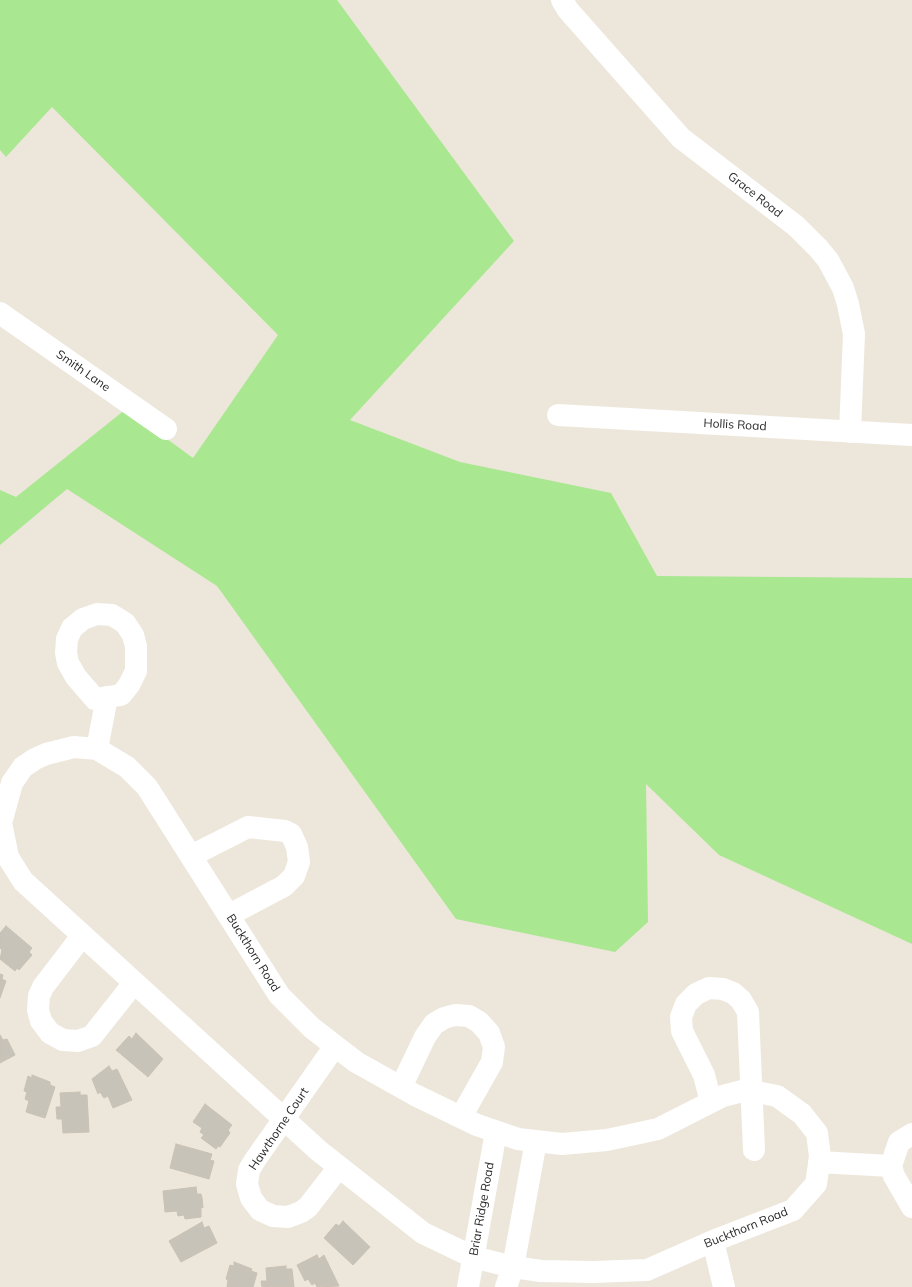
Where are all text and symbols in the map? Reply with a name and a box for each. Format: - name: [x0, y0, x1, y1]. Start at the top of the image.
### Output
- street label: Grace Road: [725, 169, 785, 221]
- street label: Smith Lane: [53, 347, 113, 395]
- street label: Hollis Road: [703, 416, 767, 434]
- street label: Buckthorn Road: [223, 911, 283, 995]
- street label: Hawthorne Court: [246, 1085, 312, 1173]
- street label: Briar Ridge Road: [467, 1161, 497, 1257]
- street label: Buckthorn Road: [702, 1205, 790, 1251]

